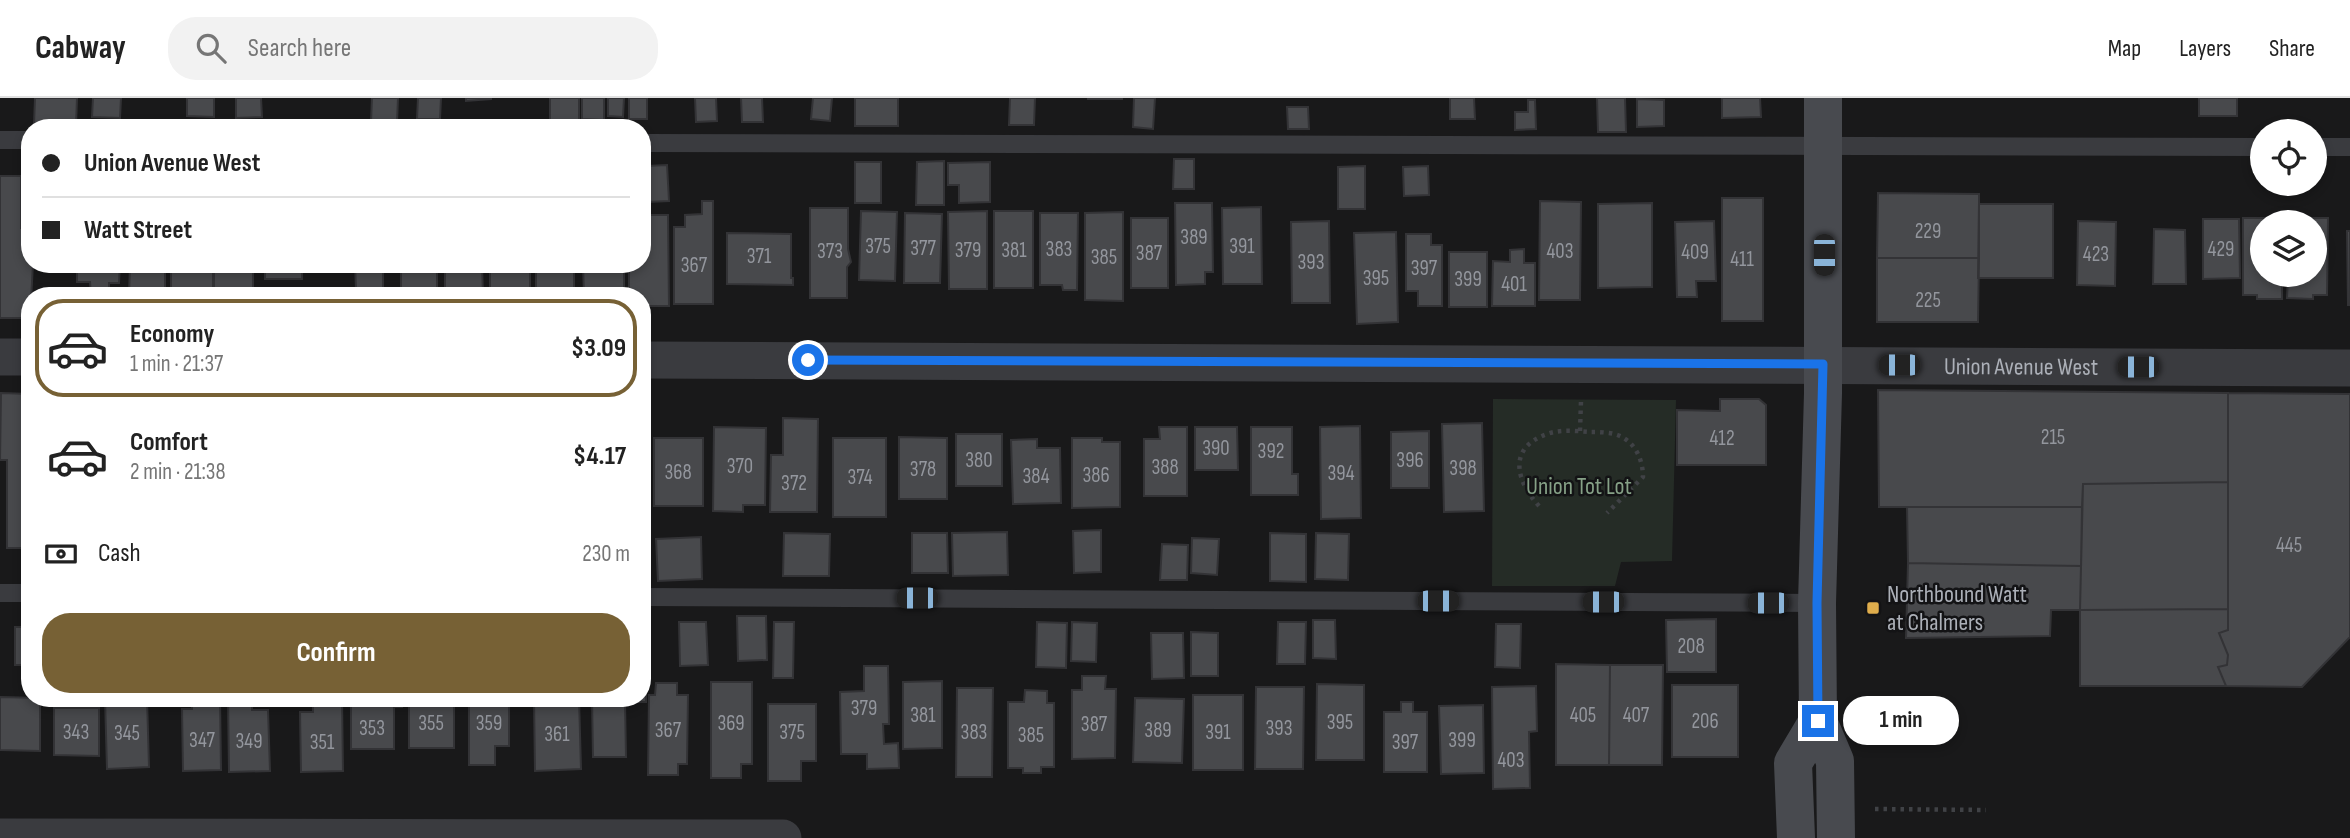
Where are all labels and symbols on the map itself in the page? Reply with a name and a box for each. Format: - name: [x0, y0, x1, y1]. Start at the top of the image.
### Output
- house number: 229: [1915, 219, 1941, 244]
- house number: 389: [1180, 225, 1208, 250]
- house number: 375: [865, 234, 891, 259]
- house number: 391: [1229, 234, 1255, 259]
- car: [1814, 234, 1835, 276]
- house number: 377: [910, 236, 936, 261]
- house number: 383: [1046, 237, 1072, 262]
- house number: 429: [2208, 237, 2234, 262]
- house number: 379: [955, 238, 981, 263]
- house number: 381: [1001, 238, 1027, 263]
- house number: 373: [817, 239, 843, 264]
- house number: 403: [1547, 239, 1573, 264]
- house number: 409: [1681, 240, 1709, 265]
- house number: 387: [1136, 241, 1163, 266]
- house number: 423: [2083, 242, 2109, 267]
- house number: 371: [747, 244, 772, 269]
- house number: 385: [1091, 245, 1117, 270]
- house number: 411: [1730, 247, 1754, 272]
- house number: 393: [1298, 250, 1324, 275]
- house number: 367: [681, 253, 708, 278]
- house number: 397: [1411, 256, 1438, 281]
- house number: 395: [1363, 266, 1389, 291]
- house number: 399: [1454, 267, 1482, 292]
- house number: 401: [1501, 272, 1527, 297]
- house number: 225: [1915, 288, 1941, 313]
- route start: [792, 344, 824, 376]
- street label: Union Avenue West: [1944, 352, 2098, 382]
- car: [1879, 355, 1921, 376]
- car: [2118, 357, 2160, 378]
- house number: 215: [2041, 425, 2065, 450]
- house number: 412: [1709, 426, 1735, 451]
- house number: 390: [1202, 436, 1230, 461]
- house number: 392: [1258, 439, 1284, 464]
- house number: 380: [965, 448, 993, 473]
- house number: 396: [1396, 448, 1424, 473]
- house number: 370: [727, 454, 753, 479]
- house number: 388: [1151, 455, 1179, 480]
- house number: 398: [1449, 456, 1477, 481]
- house number: 378: [910, 457, 936, 482]
- house number: 368: [664, 460, 692, 485]
- house number: 394: [1328, 461, 1355, 486]
- house number: 386: [1082, 463, 1110, 488]
- house number: 384: [1022, 464, 1050, 489]
- house number: 374: [848, 465, 873, 490]
- house number: 372: [781, 471, 807, 496]
- park label: Union Tot Lot: [1526, 472, 1632, 501]
- house number: 445: [2276, 533, 2302, 558]
- place label: Northbound Watt at Chalmers: [1887, 580, 2027, 637]
- car: [897, 588, 939, 609]
- car: [1418, 591, 1460, 612]
- car: [1583, 592, 1625, 613]
- car: [1748, 593, 1790, 614]
- marker: Northbound Watt at Chalmers: [1865, 600, 1881, 616]
- house number: 208: [1677, 634, 1705, 659]
- house number: 379: [851, 696, 877, 721]
- callout: 1 min: [1842, 696, 1958, 746]
- house number: 381: [910, 703, 936, 728]
- house number: 405: [1570, 703, 1596, 728]
- house number: 407: [1623, 703, 1650, 728]
- route end: [1802, 705, 1834, 737]
- house number: 206: [1691, 709, 1719, 734]
- house number: 395: [1327, 710, 1353, 735]
- house number: 355: [418, 711, 444, 736]
- house number: 359: [476, 711, 502, 736]
- house number: 369: [717, 711, 745, 736]
- house number: 387: [1081, 712, 1108, 737]
- house number: 353: [359, 716, 385, 741]
- house number: 393: [1266, 716, 1292, 741]
- house number: 367: [655, 718, 682, 743]
- house number: 389: [1144, 718, 1172, 743]
- house number: 343: [63, 720, 89, 745]
- house number: 375: [779, 720, 805, 745]
- house number: 383: [961, 720, 987, 745]
- house number: 391: [1205, 720, 1231, 745]
- house number: 345: [114, 721, 140, 746]
- house number: 361: [544, 722, 570, 747]
- house number: 385: [1018, 723, 1044, 748]
- house number: 347: [189, 728, 216, 753]
- house number: 399: [1448, 728, 1476, 753]
- house number: 349: [236, 729, 262, 754]
- house number: 351: [310, 730, 335, 755]
- house number: 397: [1392, 730, 1419, 755]
- house number: 403: [1498, 748, 1524, 773]

